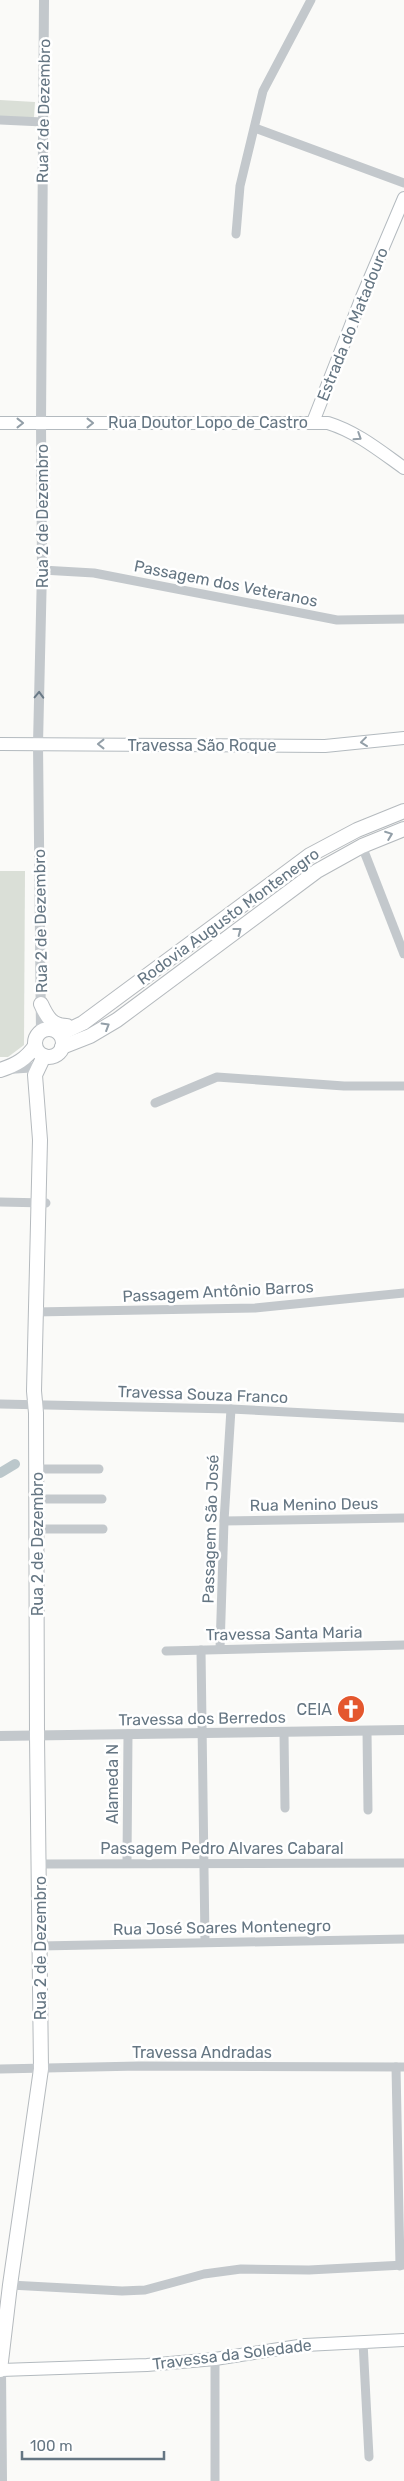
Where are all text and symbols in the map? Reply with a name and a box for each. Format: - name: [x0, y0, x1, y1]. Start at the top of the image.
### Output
- street label: Rua 2 de Dezembro: [33, 39, 54, 183]
- street label: Estrada do Matadouro: [313, 245, 392, 404]
- street label: Rua Doutor Lopo de Castro: [108, 413, 308, 432]
- one-way arrow: [17, 418, 25, 428]
- one-way arrow: [86, 418, 94, 428]
- one-way arrow: [353, 431, 362, 440]
- street label: Rua 2 de Dezembro: [33, 444, 52, 588]
- street label: Passagem dos Veteranos: [132, 556, 319, 611]
- one-way arrow: [34, 691, 44, 698]
- street label: Travessa São Roque: [128, 736, 276, 755]
- one-way arrow: [360, 736, 368, 747]
- one-way arrow: [97, 739, 104, 749]
- one-way arrow: [384, 831, 393, 841]
- street label: Rodovia Augusto Montenegro: [134, 844, 323, 989]
- street label: Rua 2 de Dezembro: [30, 849, 51, 993]
- one-way arrow: [232, 928, 241, 936]
- one-way arrow: [101, 1023, 110, 1033]
- street label: Passagem Antônio Barros: [122, 1277, 314, 1306]
- street label: Travessa Souza Franco: [117, 1382, 288, 1407]
- street label: Passagem São José: [198, 1454, 223, 1604]
- street label: Rua 2 de Dezembro: [28, 1472, 47, 1616]
- street label: Rua Menino Deus: [250, 1494, 379, 1515]
- street label: Travessa Santa Maria: [205, 1623, 363, 1644]
- church icon: CEIA: [336, 1694, 366, 1724]
- place label: CEIA: [297, 1700, 332, 1719]
- street label: Travessa dos Berredos: [118, 1708, 286, 1729]
- street label: Alameda N: [103, 1744, 122, 1824]
- street label: Passagem Pedro Alvares Cabaral: [100, 1839, 344, 1858]
- street label: Rua 2 de Dezembro: [31, 1876, 50, 2020]
- street label: Rua José Soares Montenegro: [113, 1916, 331, 1939]
- street label: Travessa Andradas: [132, 2043, 272, 2062]
- street label: Travessa da Soledade: [151, 2335, 313, 2374]
- scale bar: [22, 2428, 165, 2460]
- text: 100 m: [30, 2437, 72, 2455]

